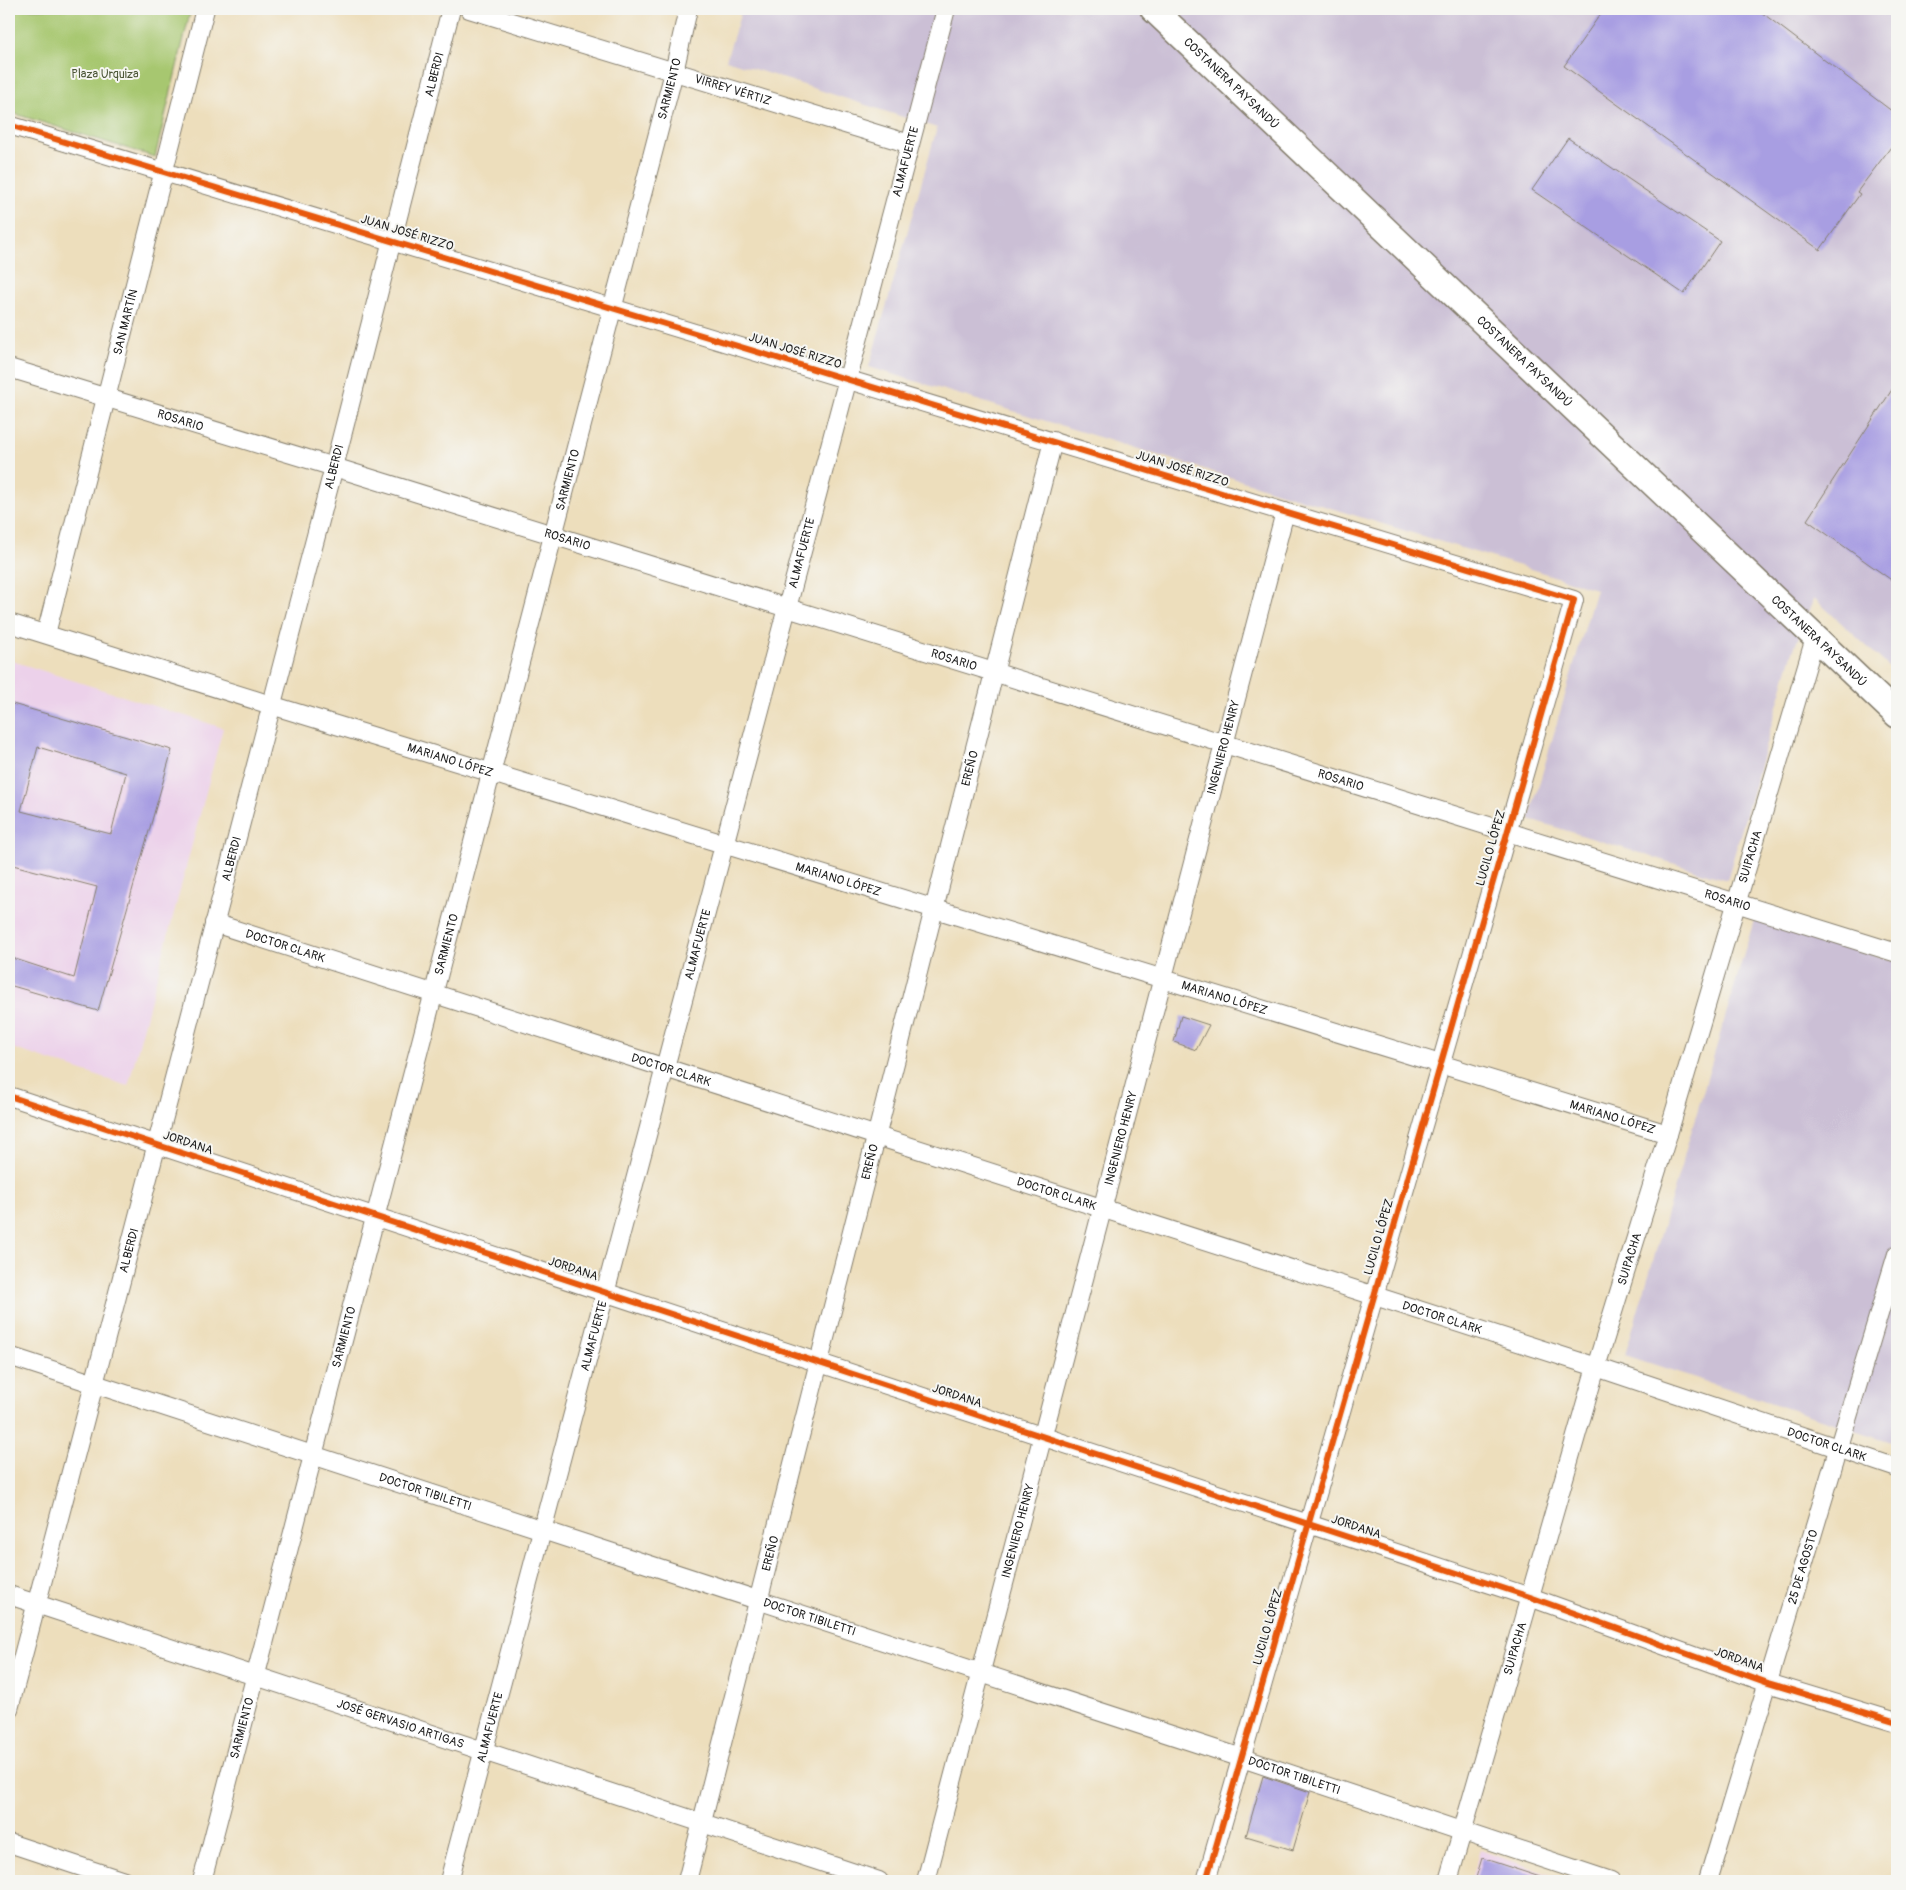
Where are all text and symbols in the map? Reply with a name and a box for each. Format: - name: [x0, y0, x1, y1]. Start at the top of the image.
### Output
- street label: COSTANERA PAYSANDÚ: [1180, 35, 1283, 132]
- street label: ALBERDI: [421, 51, 447, 98]
- street label: SARMIENTO: [654, 57, 684, 121]
- park label: Plaza Urquiza: [71, 67, 139, 82]
- street label: VIRREY VÉRTIZ: [693, 71, 773, 109]
- street label: ALMAFUERTE: [889, 125, 922, 198]
- street label: JUAN JOSÉ RIZZO: [359, 211, 456, 254]
- street label: SAN MARTÍN: [110, 288, 141, 356]
- street label: COSTANERA PAYSANDÚ: [1474, 313, 1576, 410]
- street label: JUAN JOSÉ RIZZO: [747, 329, 844, 372]
- street label: ROSARIO: [155, 406, 205, 434]
- street label: ALBERDI: [321, 443, 347, 491]
- street label: SARMIENTO: [552, 447, 583, 512]
- street label: JUAN JOSÉ RIZZO: [1134, 447, 1231, 490]
- street label: ALMAFUERTE: [785, 516, 818, 590]
- street label: ROSARIO: [542, 525, 592, 554]
- street label: COSTANERA PAYSANDÚ: [1768, 592, 1870, 690]
- street label: ROSARIO: [929, 646, 979, 674]
- street label: INGENIERO HENRY: [1204, 698, 1243, 796]
- street label: MARIANO LÓPEZ: [406, 740, 495, 780]
- street label: EREÑO: [958, 749, 982, 788]
- street label: ROSARIO: [1316, 766, 1366, 794]
- street label: LUCILO LÓPEZ: [1472, 808, 1509, 888]
- street label: SUIPACHA: [1735, 828, 1765, 885]
- street label: ALBERDI: [219, 835, 245, 883]
- street label: MARIANO LÓPEZ: [794, 859, 883, 899]
- street label: ROSARIO: [1703, 886, 1753, 915]
- street label: ALMAFUERTE: [681, 908, 714, 981]
- street label: SARMIENTO: [431, 912, 462, 977]
- street label: DOCTOR CLARK: [244, 926, 327, 966]
- street label: MARIANO LÓPEZ: [1180, 978, 1269, 1018]
- street label: DOCTOR CLARK: [629, 1050, 713, 1090]
- street label: INGENIERO HENRY: [1101, 1089, 1140, 1187]
- street label: MARIANO LÓPEZ: [1568, 1097, 1657, 1137]
- street label: JORDANA: [161, 1128, 215, 1158]
- street label: EREÑO: [858, 1142, 882, 1181]
- street label: DOCTOR CLARK: [1015, 1174, 1098, 1213]
- street label: LUCILO LÓPEZ: [1360, 1197, 1397, 1277]
- street label: ALBERDI: [116, 1227, 142, 1274]
- street label: SUIPACHA: [1614, 1231, 1645, 1287]
- street label: JORDANA: [546, 1254, 600, 1284]
- street label: DOCTOR CLARK: [1401, 1298, 1484, 1337]
- street label: ALMAFUERTE: [577, 1299, 610, 1373]
- street label: SARMIENTO: [329, 1305, 359, 1369]
- street label: JORDANA: [930, 1381, 984, 1411]
- street label: DOCTOR CLARK: [1785, 1424, 1868, 1465]
- street label: DOCTOR TIBILETTI: [377, 1470, 474, 1514]
- street label: INGENIERO HENRY: [998, 1482, 1037, 1580]
- street label: JORDANA: [1329, 1512, 1383, 1542]
- street label: 25 DE AGOSTO: [1784, 1528, 1821, 1606]
- street label: EREÑO: [759, 1534, 782, 1573]
- street label: LUCILO LÓPEZ: [1249, 1587, 1286, 1667]
- street label: DOCTOR TIBILETTI: [761, 1595, 858, 1639]
- street label: SUIPACHA: [1500, 1620, 1530, 1677]
- street label: JORDANA: [1712, 1644, 1766, 1676]
- street label: ALMAFUERTE: [473, 1690, 506, 1764]
- street label: SARMIENTO: [227, 1696, 257, 1760]
- street label: JOSÉ GERVASIO ARTIGAS: [335, 1696, 466, 1752]
- street label: DOCTOR TIBILETTI: [1246, 1753, 1342, 1798]

